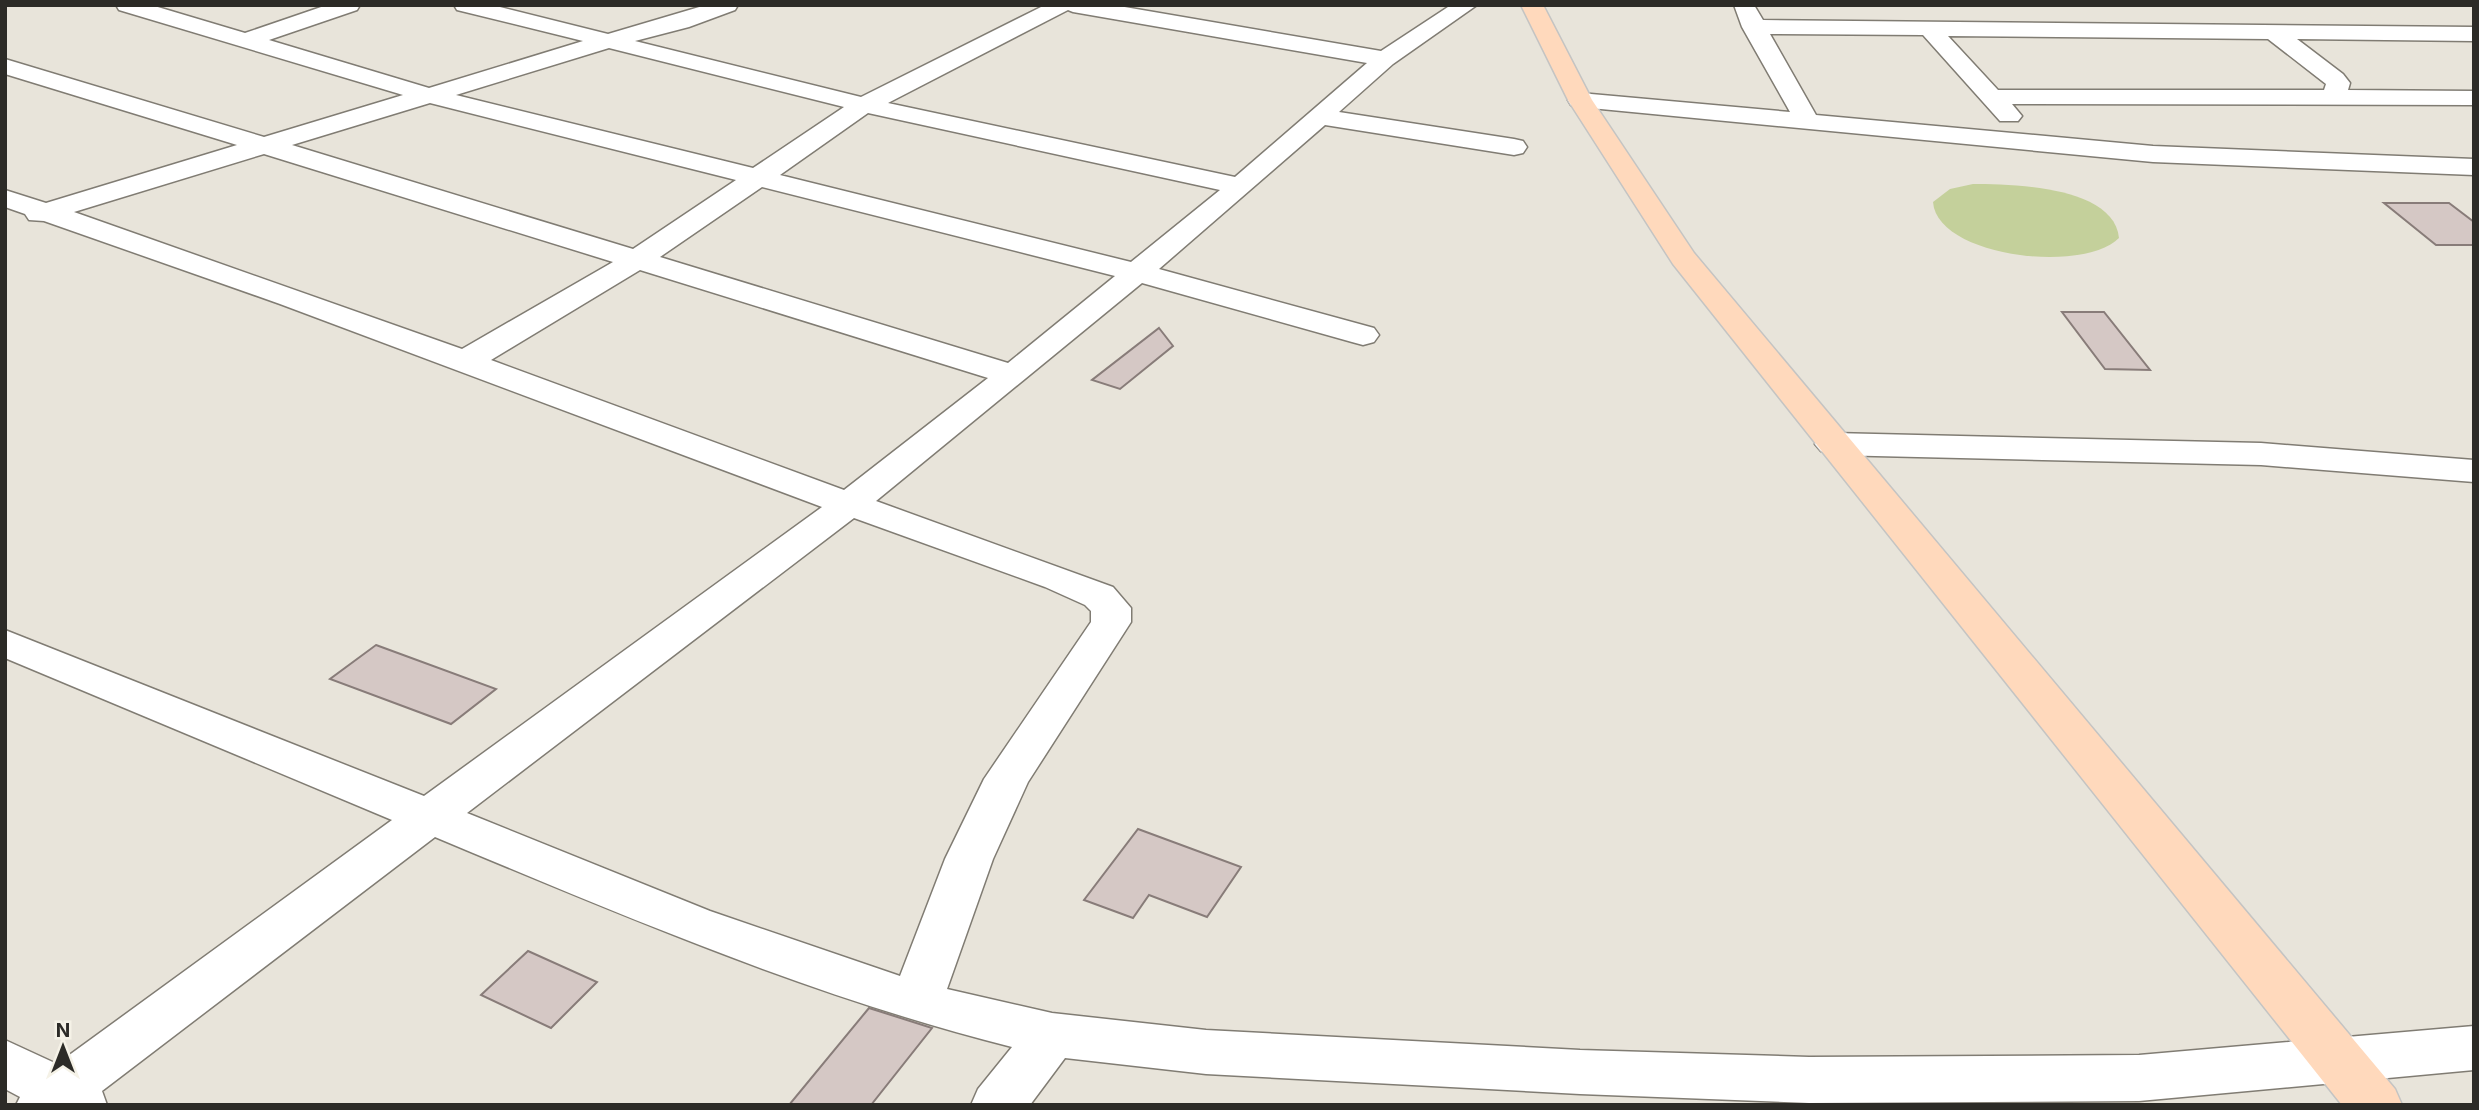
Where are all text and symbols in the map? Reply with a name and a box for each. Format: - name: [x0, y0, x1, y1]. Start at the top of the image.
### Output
- north arrow: [28, 1012, 98, 1082]
- text: N: [56, 1019, 70, 1042]

